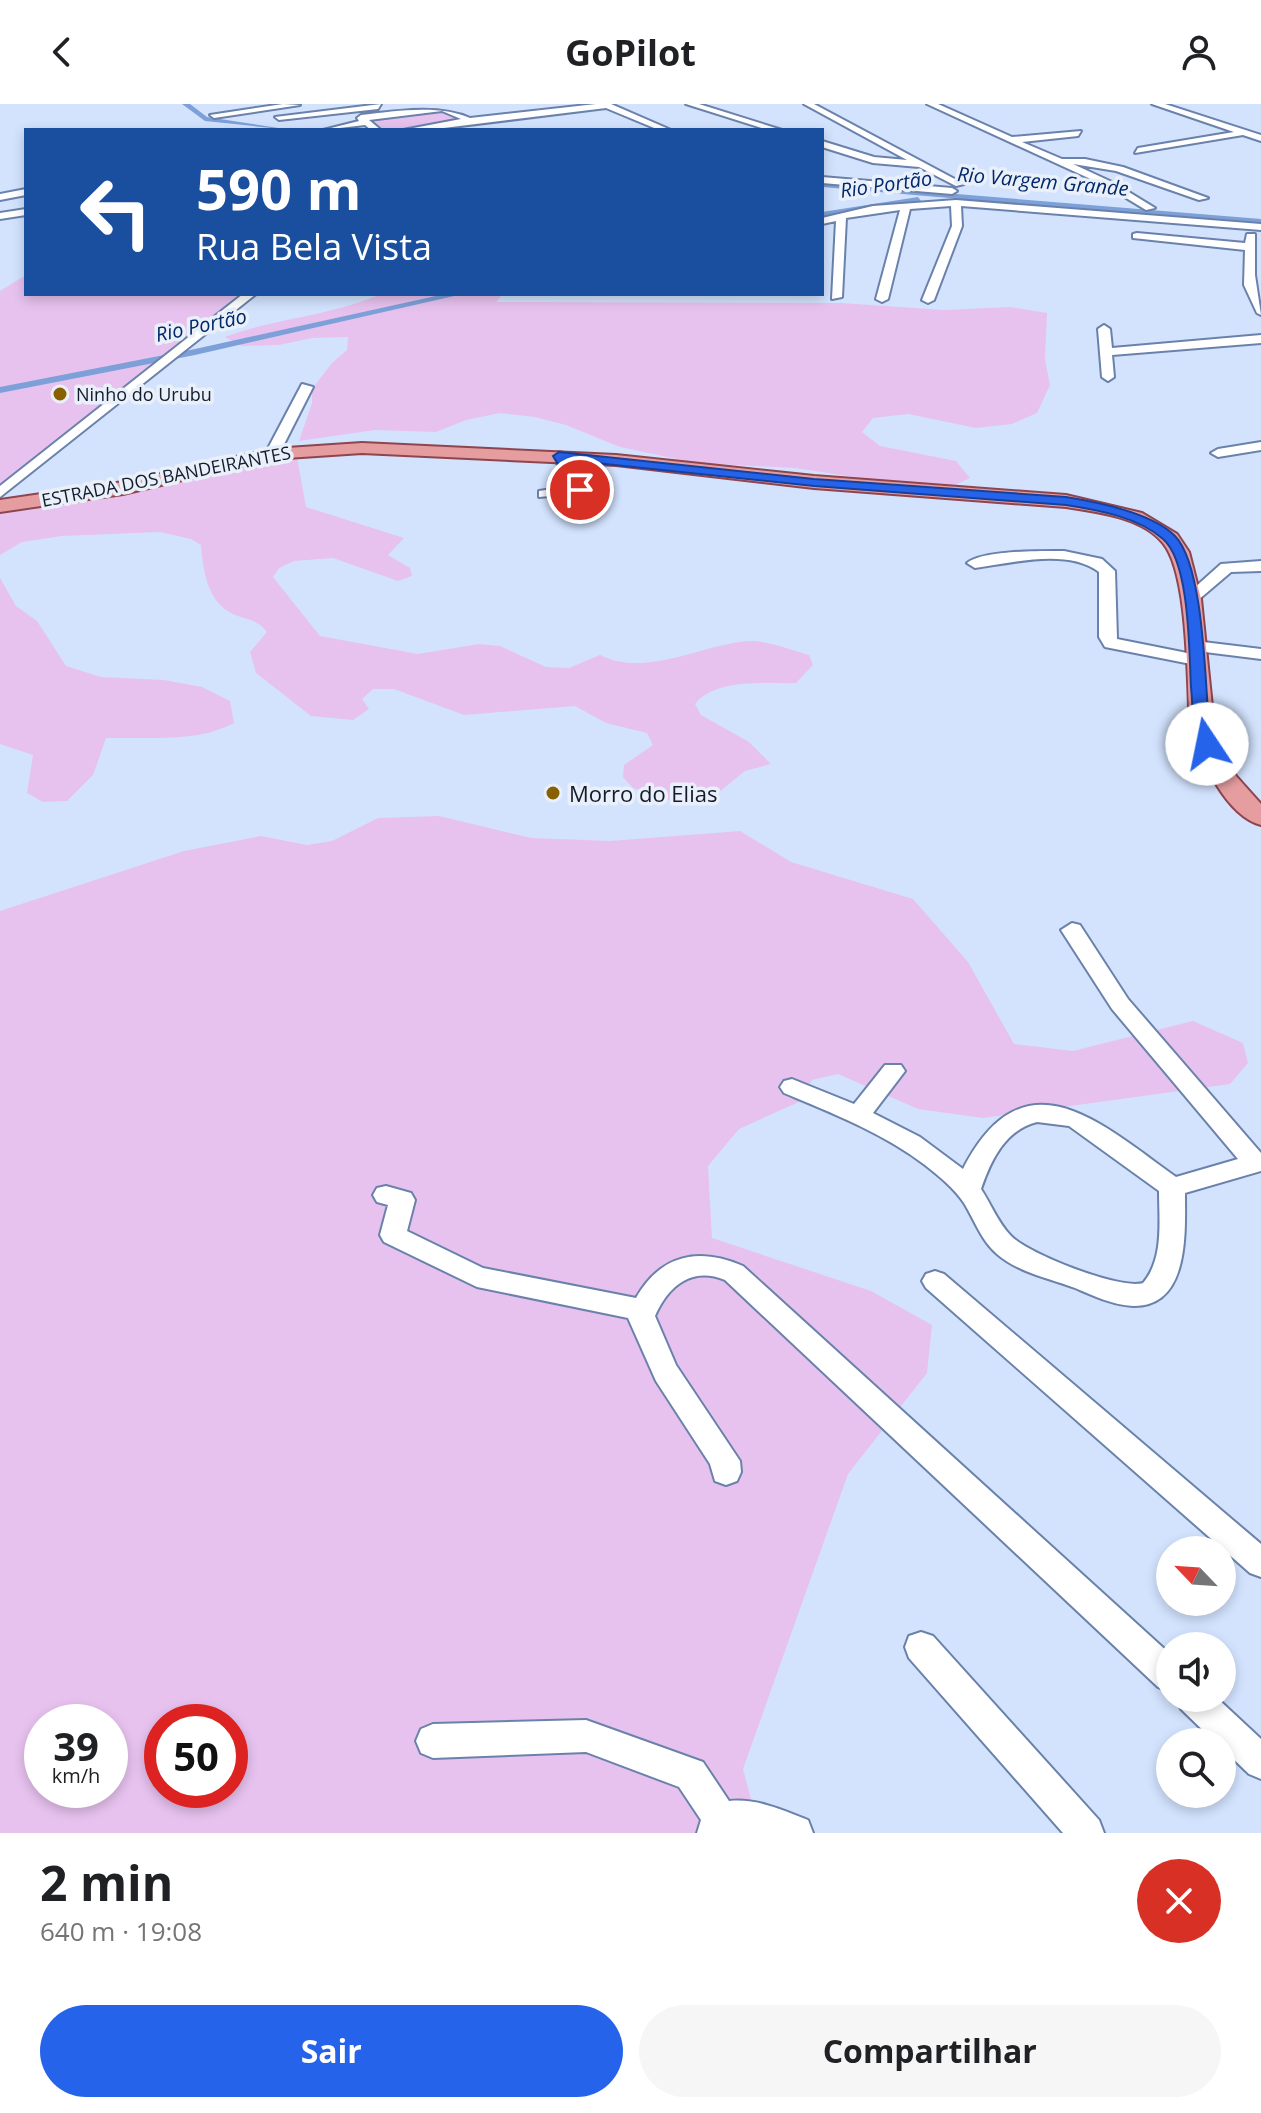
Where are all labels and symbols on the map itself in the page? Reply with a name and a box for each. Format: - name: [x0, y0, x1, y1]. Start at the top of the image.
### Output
- water label: Rio Vargem Grande: [956, 160, 1130, 202]
- water label: Rio Portão: [838, 164, 934, 204]
- water label: Rio Portão: [153, 302, 249, 348]
- place label: Ninho do Urubu: [76, 382, 212, 406]
- marker: Ninho do Urubu: [51, 385, 69, 403]
- street label: ESTRADA DOS BANDEIRANTES: [39, 440, 293, 512]
- pin: [546, 456, 614, 524]
- position arrow: [1165, 702, 1249, 786]
- place label: Morro do Elias: [569, 778, 717, 808]
- marker: Morro do Elias: [544, 784, 562, 802]
- north arrow: [1156, 1536, 1236, 1616]
- speed limit sign: 50: [144, 1704, 248, 1808]

